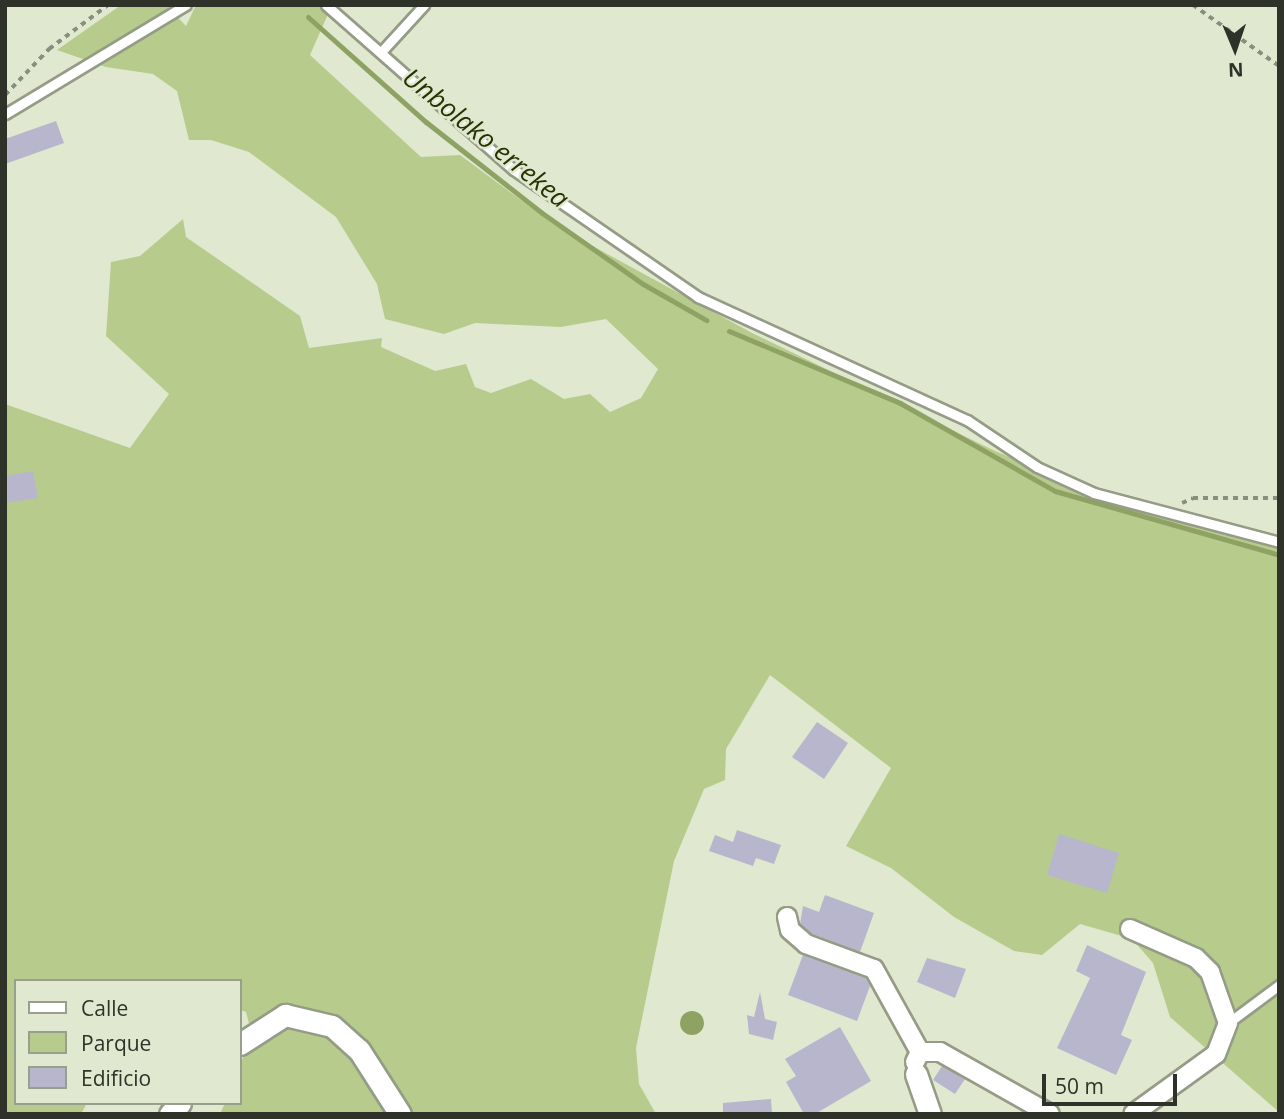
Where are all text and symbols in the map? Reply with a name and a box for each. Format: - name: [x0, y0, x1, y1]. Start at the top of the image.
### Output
- north arrow: [1200, 14, 1270, 84]
- text: N: [1228, 57, 1244, 83]
- water label: Unbolako errekea: [397, 62, 575, 214]
- legend: [14, 979, 242, 1105]
- text: Calle: [81, 994, 128, 1022]
- text: Parque: [81, 1029, 151, 1057]
- scale bar: [1046, 1060, 1181, 1104]
- text: Edificio: [81, 1064, 151, 1092]
- text: 50 m: [1055, 1072, 1104, 1100]

